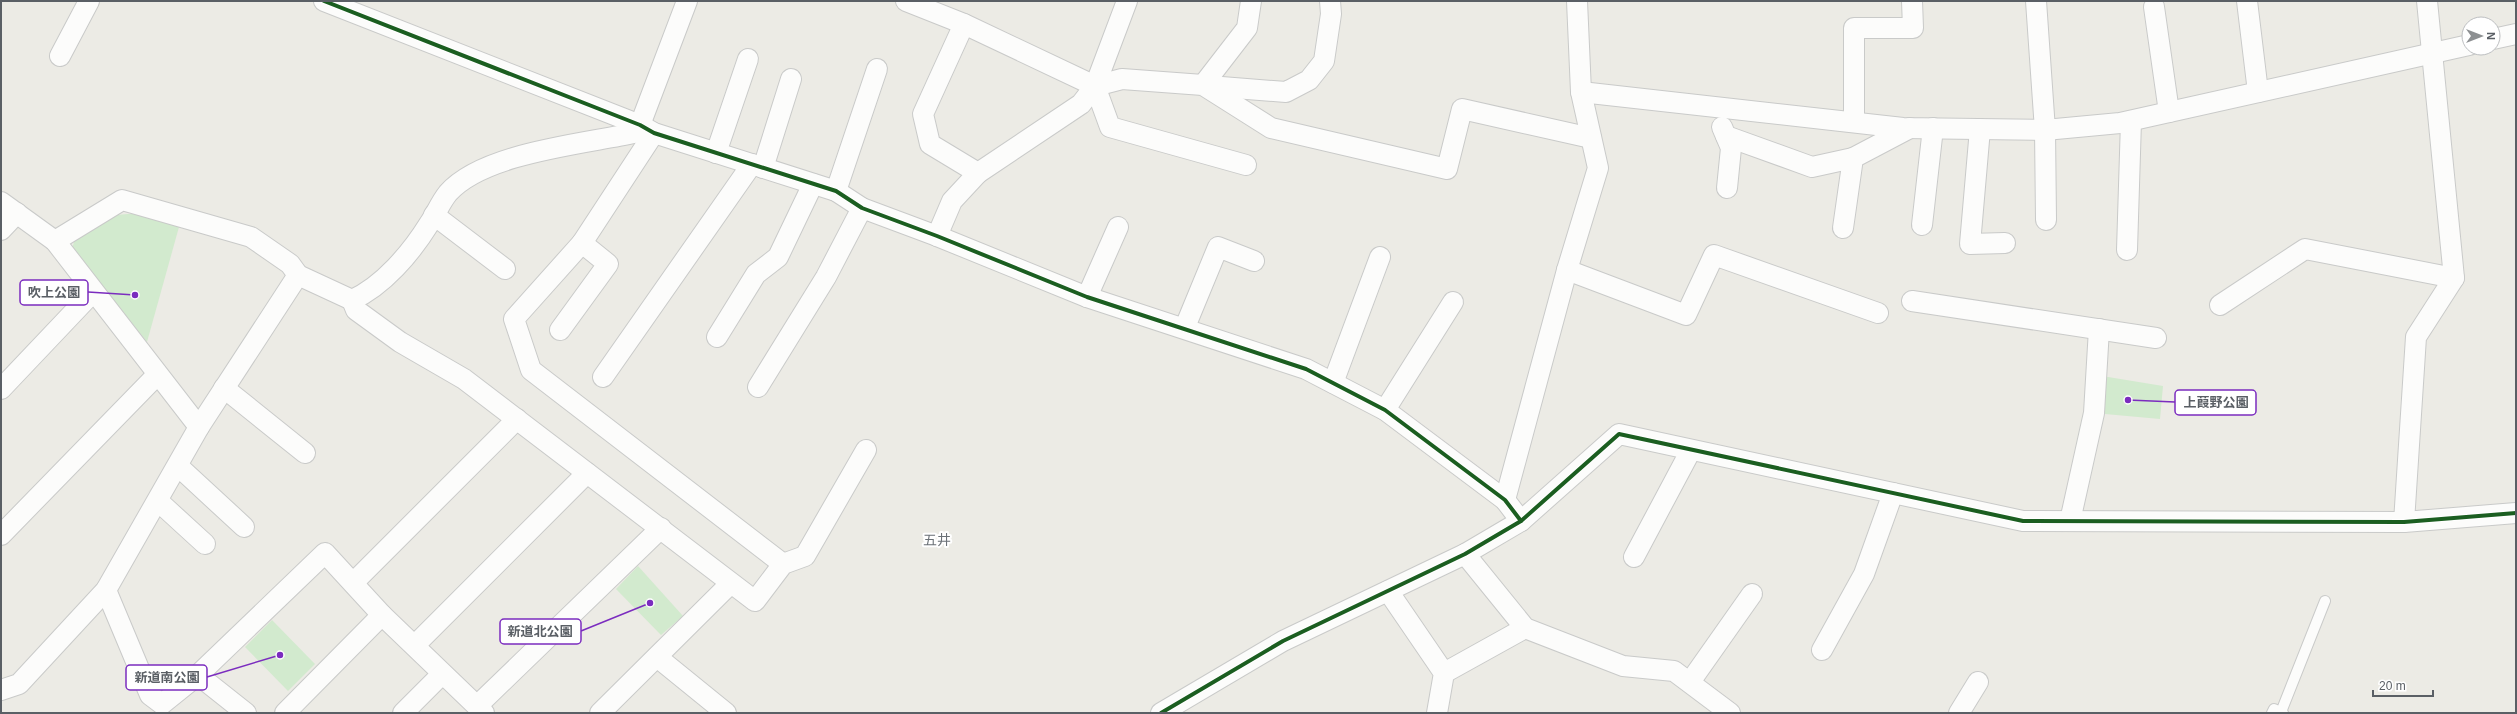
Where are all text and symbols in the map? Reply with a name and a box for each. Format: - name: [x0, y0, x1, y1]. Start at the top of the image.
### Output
- north arrow: [2461, 16, 2501, 56]
- text: N: [2485, 32, 2497, 40]
- callout: 吹上公園: [20, 280, 88, 305]
- text: 吹上公園: [28, 285, 80, 300]
- callout: 上葭野公園: [2175, 390, 2256, 415]
- text: 上葭野公園: [2183, 395, 2249, 410]
- district label: 五井: [923, 532, 951, 548]
- callout: 新道北公園: [500, 619, 581, 644]
- text: 新道北公園: [507, 624, 573, 639]
- callout: 新道南公園: [126, 665, 207, 690]
- text: 新道南公園: [134, 670, 200, 685]
- scale bar: [2373, 672, 2433, 698]
- text: 20 m: [2379, 679, 2406, 693]

